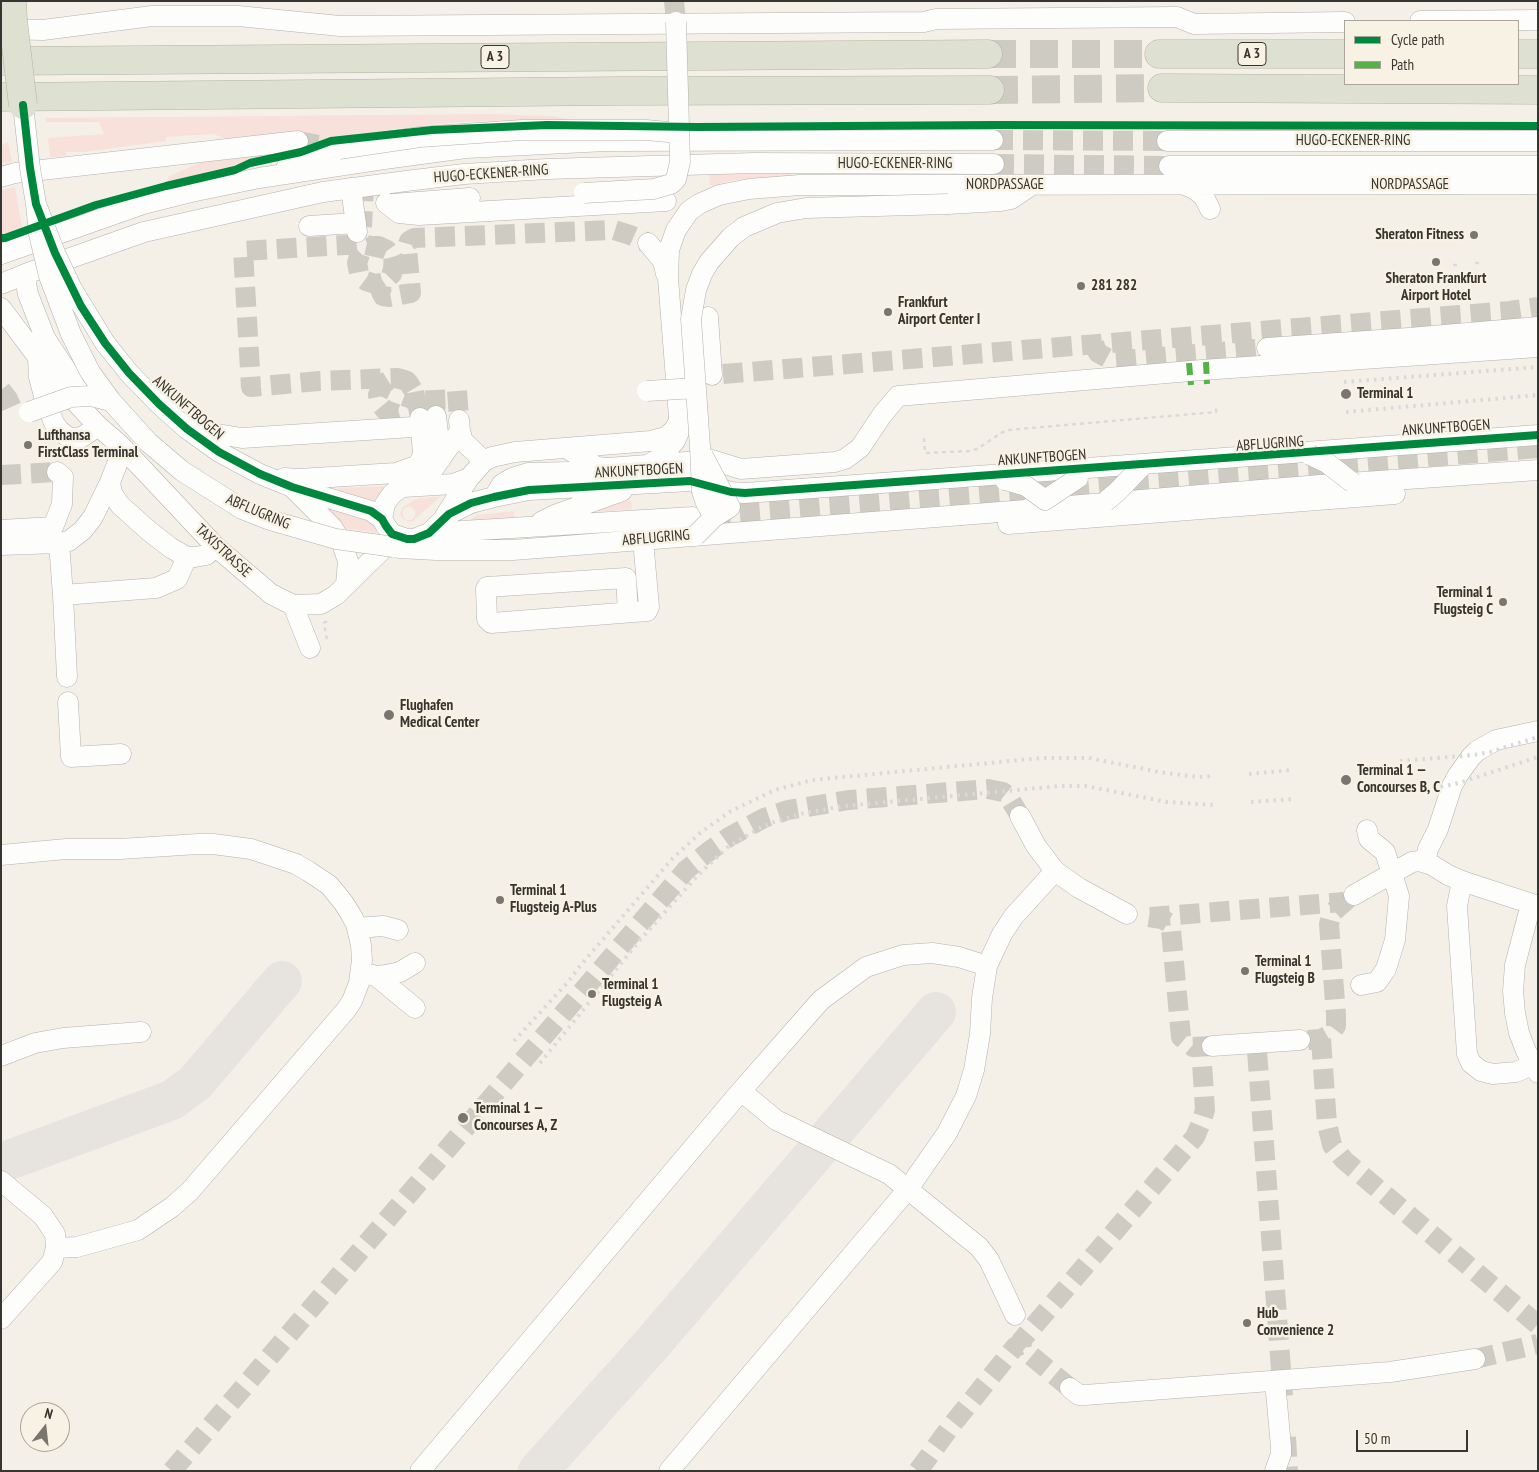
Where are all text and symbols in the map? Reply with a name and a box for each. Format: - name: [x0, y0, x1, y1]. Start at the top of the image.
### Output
- legend: [1344, 20, 1519, 85]
- text: Cycle path: [1391, 30, 1444, 49]
- road number: A 3: [1238, 42, 1266, 66]
- road number: A 3: [481, 46, 509, 68]
- text: Path: [1391, 55, 1414, 74]
- street label: HUGO-ECKENER-RING: [1296, 132, 1410, 150]
- street label: HUGO-ECKENER-RING: [838, 155, 952, 173]
- street label: HUGO-ECKENER-RING: [433, 161, 549, 187]
- street label: NORDPASSAGE: [966, 176, 1044, 194]
- street label: NORDPASSAGE: [1371, 176, 1449, 194]
- place label: Sheraton Fitness: [1375, 226, 1464, 244]
- marker: Sheraton Fitness: [1468, 229, 1480, 241]
- marker: Sheraton Frankfurt Airport Hotel: [1430, 256, 1442, 268]
- place label: Sheraton Frankfurt Airport Hotel: [1386, 270, 1486, 305]
- place label: 281 282: [1091, 277, 1137, 295]
- marker: 281 282: [1075, 280, 1087, 292]
- place label: Frankfurt Airport Center I: [898, 294, 980, 329]
- marker: Frankfurt Airport Center I: [882, 306, 894, 318]
- street label: ANKUNFTBOGEN: [149, 372, 227, 444]
- place label: Terminal 1: [1357, 385, 1413, 403]
- marker: Terminal 1: [1339, 387, 1353, 401]
- street label: ANKUNFTBOGEN: [1401, 416, 1491, 440]
- place label: Lufthansa FirstClass Terminal: [38, 427, 138, 462]
- street label: ABFLUGRING: [1235, 433, 1305, 455]
- marker: Lufthansa FirstClass Terminal: [22, 439, 34, 451]
- street label: ANKUNFTBOGEN: [997, 446, 1087, 470]
- street label: ANKUNFTBOGEN: [594, 460, 684, 482]
- street label: ABFLUGRING: [223, 490, 293, 534]
- street label: TAXISTRASSE: [191, 521, 255, 581]
- street label: ABFLUGRING: [621, 526, 691, 550]
- place label: Terminal 1 Flugsteig C: [1434, 584, 1493, 619]
- marker: Terminal 1 Flugsteig C: [1497, 596, 1509, 608]
- place label: Flughafen Medical Center: [400, 697, 479, 732]
- marker: Flughafen Medical Center: [382, 708, 396, 722]
- place label: Terminal 1 — Concourses B, C: [1357, 762, 1440, 797]
- marker: Terminal 1 — Concourses B, C: [1339, 773, 1353, 787]
- place label: Terminal 1 Flugsteig A-Plus: [510, 882, 597, 917]
- marker: Terminal 1 Flugsteig A-Plus: [494, 894, 506, 906]
- place label: Terminal 1 Flugsteig B: [1255, 953, 1315, 988]
- marker: Terminal 1 Flugsteig B: [1239, 965, 1251, 977]
- place label: Terminal 1 Flugsteig A: [602, 976, 662, 1011]
- marker: Terminal 1 Flugsteig A: [586, 988, 598, 1000]
- place label: Terminal 1 — Concourses A, Z: [474, 1100, 557, 1135]
- marker: Terminal 1 — Concourses A, Z: [456, 1111, 470, 1125]
- place label: Hub Convenience 2: [1257, 1305, 1334, 1340]
- marker: Hub Convenience 2: [1241, 1317, 1253, 1329]
- north arrow: [20, 1402, 70, 1452]
- text: N: [43, 1404, 55, 1423]
- scale bar: [1359, 1420, 1472, 1452]
- text: 50 m: [1364, 1429, 1390, 1448]

